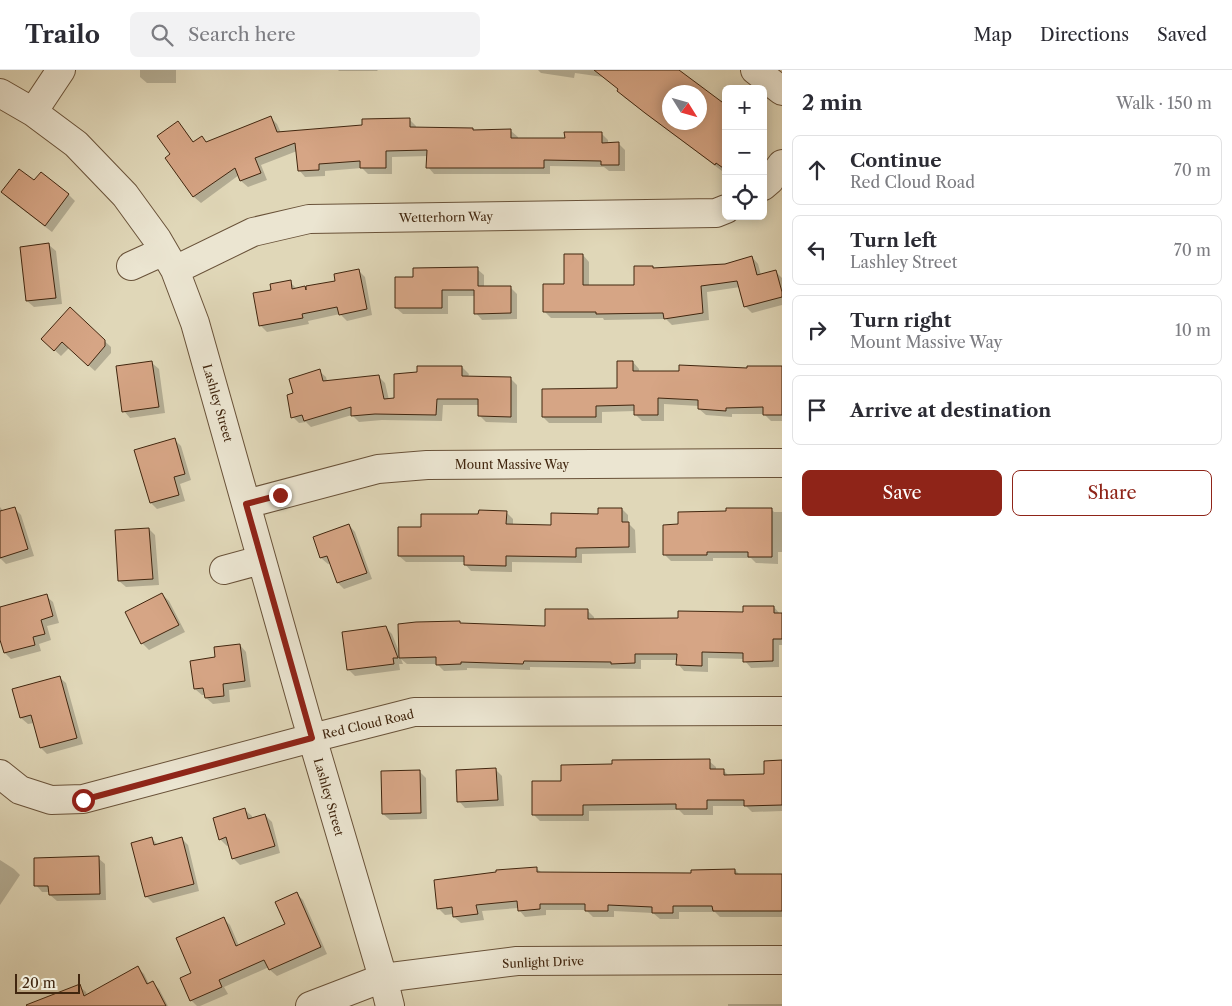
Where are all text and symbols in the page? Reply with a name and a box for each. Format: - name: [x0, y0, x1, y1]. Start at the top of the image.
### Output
- search box: [130, 12, 480, 57]
- text: Trailo: [25, 20, 100, 49]
- icon: search: [148, 21, 176, 49]
- text: Search here: [188, 23, 296, 46]
- text: Map: [973, 24, 1012, 46]
- text: Directions: [1040, 24, 1129, 46]
- text: Saved: [1157, 24, 1207, 46]
- north arrow: [662, 85, 707, 130]
- map controls: [722, 85, 767, 220]
- button: +: [722, 85, 767, 130]
- text: 2 min: [802, 90, 862, 115]
- text: Walk · 150 m: [1116, 93, 1212, 113]
- button: −: [722, 130, 767, 175]
- text: Continue: [850, 149, 942, 172]
- icon: ahead: [803, 156, 831, 184]
- text: 70 m: [1174, 160, 1211, 180]
- text: Red Cloud Road: [850, 172, 975, 192]
- button: locate: [722, 175, 767, 220]
- street label: Wetterhorn Way: [398, 209, 493, 225]
- text: Turn left: [850, 229, 937, 252]
- icon: left: [803, 236, 831, 264]
- text: 70 m: [1174, 240, 1211, 260]
- text: Lashley Street: [850, 252, 957, 272]
- text: Turn right: [850, 309, 951, 332]
- icon: right: [803, 316, 831, 344]
- text: 10 m: [1175, 320, 1211, 340]
- text: Mount Massive Way: [850, 332, 1002, 352]
- street label: Lashley Street: [200, 362, 237, 444]
- icon: arrive: [803, 396, 831, 424]
- text: Arrive at destination: [850, 399, 1051, 422]
- street label: Mount Massive Way: [455, 457, 569, 472]
- button: Save: [802, 470, 1002, 516]
- button: Share: [1012, 470, 1212, 516]
- route end: [269, 484, 292, 507]
- street label: Red Cloud Road: [321, 706, 416, 742]
- street label: Lashley Street: [311, 756, 348, 838]
- route start: [72, 789, 95, 812]
- street label: Sunlight Drive: [502, 953, 584, 971]
- scale bar: [15, 971, 80, 994]
- text: 20 m: [22, 974, 56, 992]

